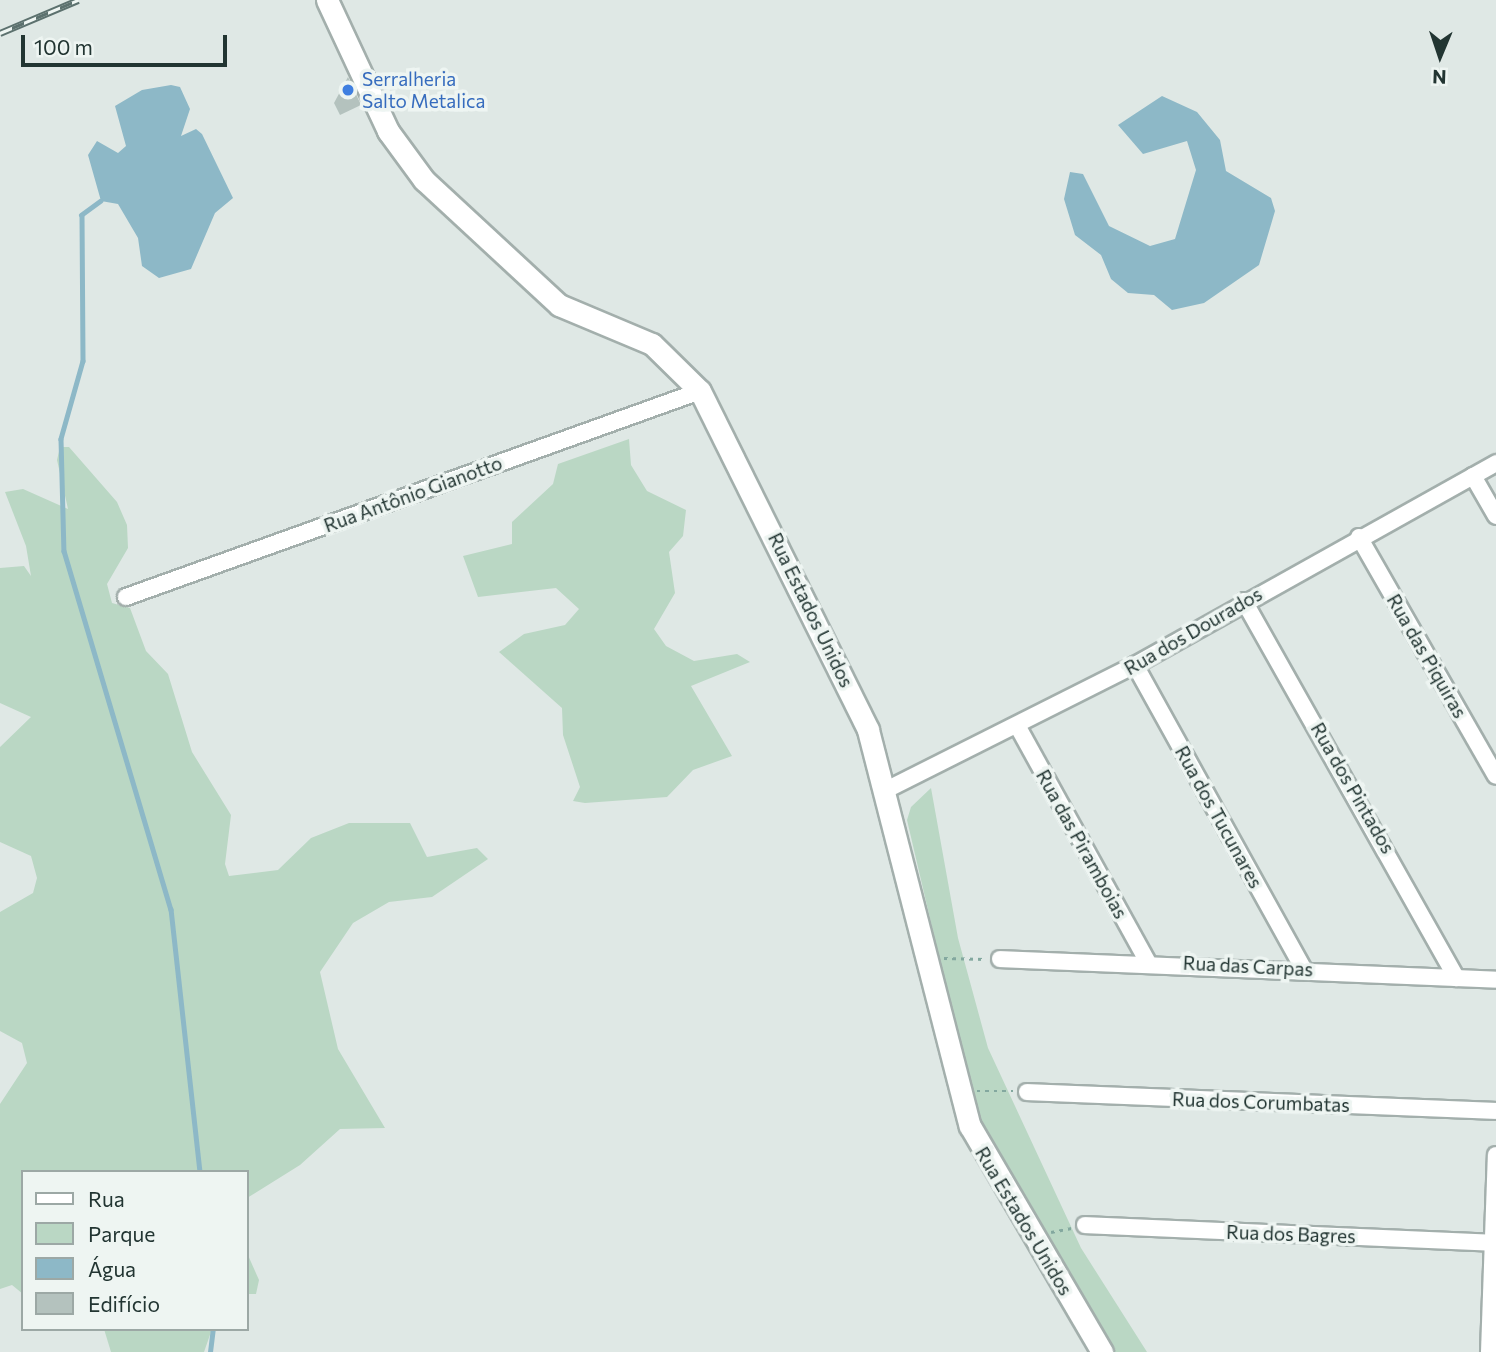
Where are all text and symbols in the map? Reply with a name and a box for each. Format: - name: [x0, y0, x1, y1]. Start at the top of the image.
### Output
- scale bar: [24, 21, 231, 65]
- north arrow: [1405, 21, 1475, 91]
- text: 100 m: [34, 34, 93, 59]
- text: N: [1432, 66, 1447, 89]
- place label: Serralheria Salto Metalica: [362, 68, 485, 112]
- marker: Serralheria Salto Metalica: [340, 82, 356, 98]
- street label: Rua Antônio Gianotto: [321, 451, 505, 537]
- street label: Rua Estados Unidos: [764, 529, 858, 691]
- street label: Rua dos Dourados: [1120, 582, 1266, 680]
- street label: Rua das Piquiras: [1382, 590, 1472, 722]
- street label: Rua dos Pintados: [1306, 718, 1400, 858]
- street label: Rua dos Tucunares: [1170, 742, 1268, 892]
- street label: Rua das Piramboias: [1032, 766, 1132, 922]
- street label: Rua das Carpas: [1182, 951, 1314, 981]
- street label: Rua dos Corumbatas: [1172, 1088, 1350, 1116]
- street label: Rua Estados Unidos: [971, 1143, 1077, 1299]
- legend: [21, 1170, 248, 1331]
- text: Rua: [88, 1186, 125, 1211]
- street label: Rua dos Bagres: [1226, 1220, 1356, 1248]
- text: Parque: [88, 1221, 155, 1246]
- text: Água: [88, 1256, 136, 1281]
- text: Edifício: [88, 1291, 160, 1316]

